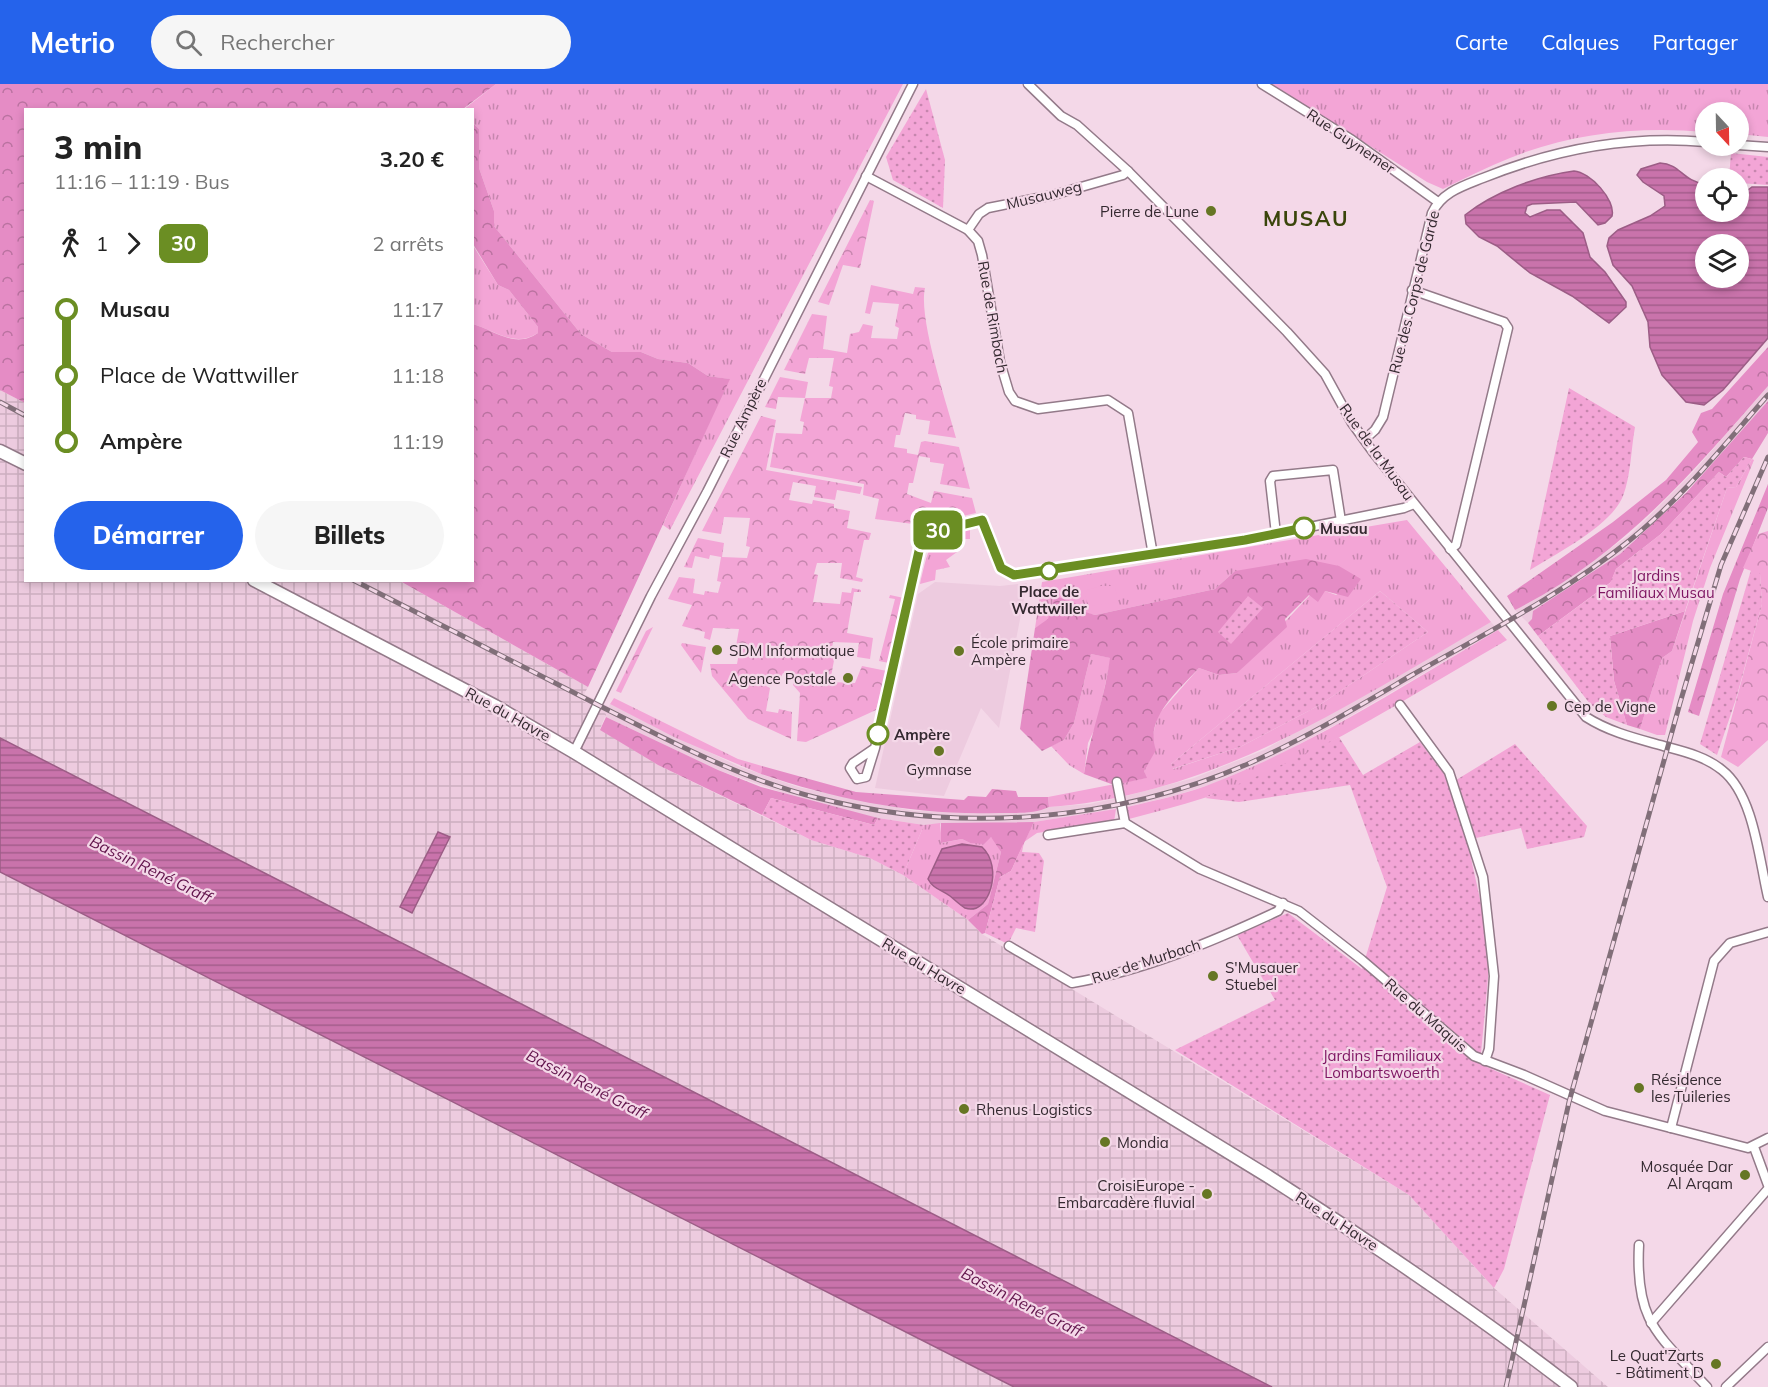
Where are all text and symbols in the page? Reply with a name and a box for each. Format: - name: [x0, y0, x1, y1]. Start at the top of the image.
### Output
- search box: [151, 15, 571, 69]
- text: Metrio: [30, 25, 115, 60]
- icon: search: [172, 26, 205, 59]
- text: Rechercher: [220, 28, 334, 56]
- text: Carte: [1455, 29, 1508, 55]
- text: Calques: [1541, 29, 1619, 55]
- text: Partager: [1652, 29, 1738, 55]
- north arrow: [1695, 102, 1749, 156]
- map controls: [1695, 102, 1749, 288]
- street label: Rue Guynemer: [1303, 104, 1399, 178]
- text: 3 min: [54, 126, 142, 167]
- text: 3.20 €: [380, 145, 444, 173]
- button: locate: [1695, 168, 1749, 222]
- text: 11:16 – 11:19 · Bus: [54, 169, 230, 194]
- street label: Musauweg: [1004, 176, 1084, 214]
- place label: Pierre de Lune: [1100, 202, 1199, 221]
- marker: Pierre de Lune: [1204, 204, 1218, 218]
- district label: MUSAU: [1263, 205, 1349, 231]
- street label: Rue des Corps de Garde: [1385, 209, 1443, 375]
- icon: walk: [54, 227, 87, 260]
- icon: forward: [117, 227, 150, 260]
- text: 30: [171, 230, 196, 256]
- text: 1: [96, 231, 108, 256]
- text: 2 arrêts: [373, 231, 444, 256]
- button: layers: [1695, 234, 1749, 288]
- street label: Rue de Rimbach: [974, 259, 1012, 375]
- text: Musau: [100, 295, 170, 323]
- text: 11:17: [391, 297, 444, 322]
- text: Place de Wattwiller: [100, 361, 298, 389]
- text: 11:18: [391, 363, 444, 388]
- street label: Rue Ampère: [716, 375, 770, 461]
- street label: Rue de la Musau: [1335, 400, 1419, 504]
- text: Ampère: [100, 427, 183, 455]
- text: 11:19: [391, 429, 444, 454]
- button: Démarrer: [54, 501, 243, 570]
- button: Billets: [255, 501, 444, 570]
- line badge: 30: [911, 510, 965, 550]
- text: 30: [925, 517, 951, 543]
- marker: Musau: [1293, 517, 1315, 539]
- place label: Musau: [1320, 519, 1368, 538]
- marker: Place de Wattwiller: [1040, 562, 1058, 580]
- park label: Jardins Familiaux Musau: [1597, 566, 1715, 602]
- place label: Place de Wattwiller: [1011, 582, 1087, 618]
- place label: École primaire Ampère: [971, 633, 1069, 669]
- place label: SDM Informatique: [729, 641, 855, 660]
- marker: SDM Informatique: [710, 643, 724, 657]
- marker: École primaire Ampère: [952, 644, 966, 658]
- place label: Agence Postale: [728, 669, 836, 688]
- marker: Agence Postale: [841, 671, 855, 685]
- street label: Rue du Havre: [462, 683, 554, 745]
- place label: Cep de Vigne: [1564, 697, 1656, 716]
- marker: Cep de Vigne: [1545, 699, 1559, 713]
- marker: Ampère: [867, 723, 889, 745]
- place label: Ampère: [894, 725, 950, 744]
- marker: Gymnase: [932, 744, 946, 758]
- place label: Gymnase: [906, 760, 972, 779]
- water label: Bassin René Graff: [87, 831, 217, 908]
- street label: Rue du Havre: [879, 934, 969, 998]
- street label: Rue de Murbach: [1089, 934, 1203, 988]
- place label: S'Musauer Stuebel: [1225, 958, 1298, 994]
- marker: S'Musauer Stuebel: [1206, 969, 1220, 983]
- street label: Rue du Maquis: [1381, 974, 1471, 1056]
- water label: Bassin René Graff: [523, 1045, 652, 1124]
- park label: Jardins Familiaux Lombartswoerth: [1323, 1046, 1441, 1082]
- place label: Résidence les Tuileries: [1651, 1070, 1731, 1106]
- marker: Résidence les Tuileries: [1632, 1081, 1646, 1095]
- place label: Rhenus Logistics: [976, 1100, 1092, 1119]
- marker: Rhenus Logistics: [957, 1102, 971, 1116]
- place label: Mondia: [1117, 1133, 1169, 1152]
- marker: Mondia: [1098, 1135, 1112, 1149]
- place label: Mosquée Dar Al Arqam: [1641, 1157, 1734, 1193]
- marker: Mosquée Dar Al Arqam: [1738, 1168, 1752, 1182]
- place label: CroisiEurope - Embarcadère fluvial: [1057, 1176, 1195, 1212]
- marker: CroisiEurope - Embarcadère fluvial: [1200, 1187, 1214, 1201]
- street label: Rue du Havre: [1292, 1187, 1382, 1255]
- water label: Bassin René Graff: [958, 1263, 1087, 1342]
- place label: Le Quat'Zarts - Bâtiment D: [1610, 1346, 1704, 1382]
- marker: Le Quat'Zarts - Bâtiment D: [1709, 1357, 1723, 1371]

